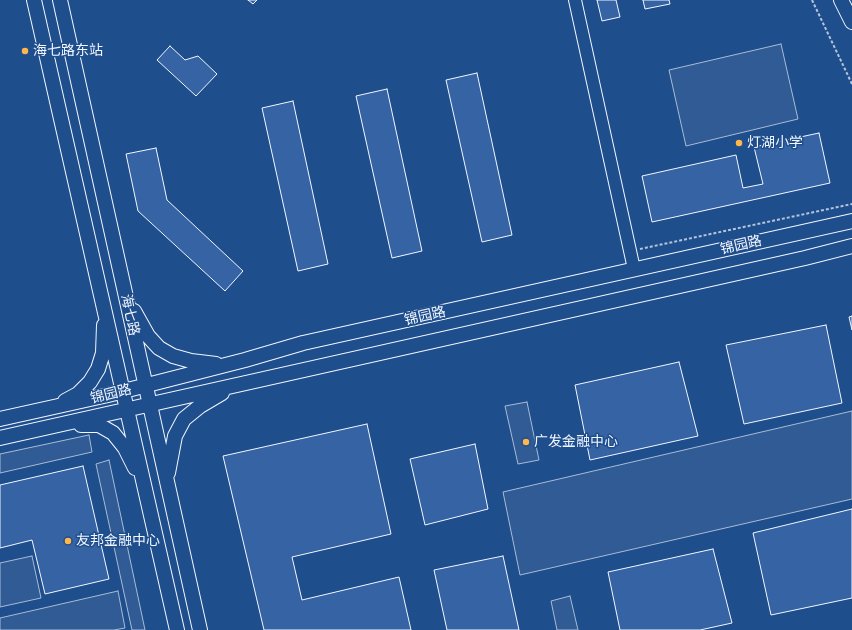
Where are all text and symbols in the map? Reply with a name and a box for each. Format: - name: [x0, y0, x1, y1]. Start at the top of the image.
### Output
- place label: 海七路东站: [33, 43, 103, 59]
- marker: 海七路东站: [20, 46, 30, 56]
- place label: 灯湖小学: [747, 135, 803, 151]
- marker: 灯湖小学: [734, 138, 744, 148]
- street label: 锦园路: [719, 232, 763, 258]
- street label: 海七路: [117, 293, 143, 337]
- street label: 锦园路: [403, 303, 447, 329]
- street label: 锦园路: [89, 381, 133, 407]
- place label: 广发金融中心: [534, 434, 618, 450]
- marker: 广发金融中心: [521, 437, 531, 447]
- place label: 友邦金融中心: [76, 533, 160, 549]
- marker: 友邦金融中心: [63, 536, 73, 546]

